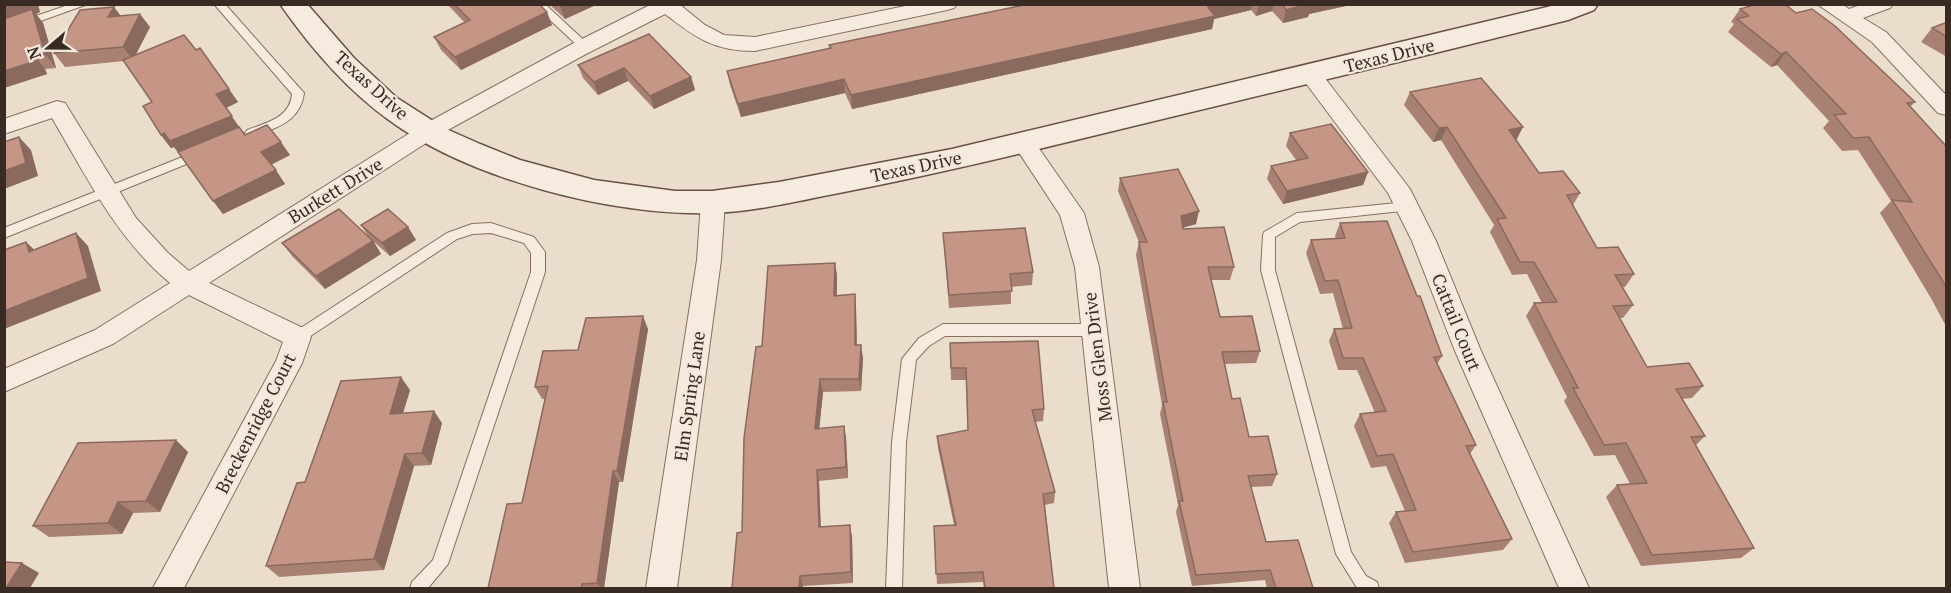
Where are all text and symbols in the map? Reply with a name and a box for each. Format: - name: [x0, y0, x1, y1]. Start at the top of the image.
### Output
- north arrow: [18, 18, 78, 78]
- street label: Texas Drive: [1341, 32, 1437, 78]
- text: N: [21, 44, 46, 63]
- street label: Texas Drive: [330, 45, 414, 125]
- street label: Texas Drive: [868, 145, 964, 187]
- street label: Burkett Drive: [283, 151, 387, 229]
- street label: Cattail Court: [1427, 270, 1488, 375]
- street label: Moss Glen Drive: [1077, 291, 1117, 423]
- street label: Elm Spring Lane: [668, 329, 710, 463]
- street label: Breckenridge Court: [209, 348, 301, 497]

